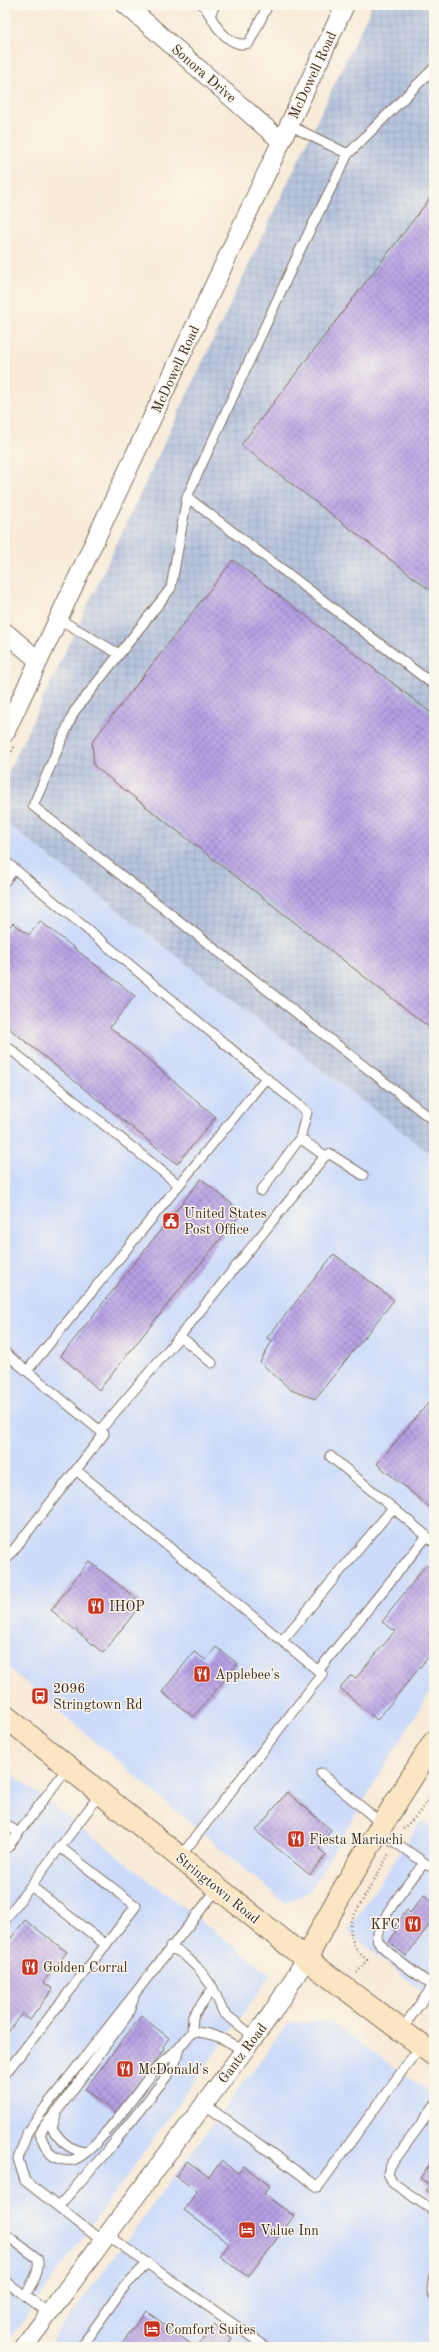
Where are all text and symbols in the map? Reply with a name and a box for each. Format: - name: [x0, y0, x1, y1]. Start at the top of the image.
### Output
- street label: McDowell Road: [287, 30, 339, 121]
- street label: Sonora Drive: [168, 42, 238, 105]
- street label: McDowell Road: [150, 324, 202, 415]
- place label: United States Post Office: [184, 1207, 267, 1237]
- public building icon: United States Post Office: [161, 1211, 181, 1231]
- restaurant icon: IHOP: [86, 1596, 106, 1616]
- place label: IHOP: [109, 1600, 145, 1614]
- restaurant icon: Applebee's: [192, 1664, 212, 1684]
- place label: Applebee's: [215, 1668, 280, 1682]
- place label: 2096 Stringtown Rd: [53, 1682, 143, 1712]
- bus stop icon: 2096 Stringtown Rd: [30, 1686, 50, 1706]
- restaurant icon: Fiesta Mariachi: [286, 1829, 306, 1849]
- place label: Fiesta Mariachi: [309, 1833, 403, 1847]
- street label: Stringtown Road: [173, 1851, 262, 1927]
- restaurant icon: KFC: [403, 1914, 423, 1934]
- place label: KFC: [371, 1918, 400, 1932]
- restaurant icon: Golden Corral: [20, 1957, 40, 1977]
- place label: Golden Corral: [43, 1961, 128, 1975]
- street label: Gantz Road: [216, 2021, 270, 2086]
- restaurant icon: McDonald's: [115, 2059, 135, 2079]
- place label: McDonald's: [138, 2063, 209, 2077]
- hotel icon: Value Inn: [237, 2220, 257, 2240]
- place label: Value Inn: [260, 2224, 319, 2238]
- hotel icon: Comfort Suites: [142, 2319, 162, 2339]
- place label: Comfort Suites: [165, 2323, 256, 2337]

